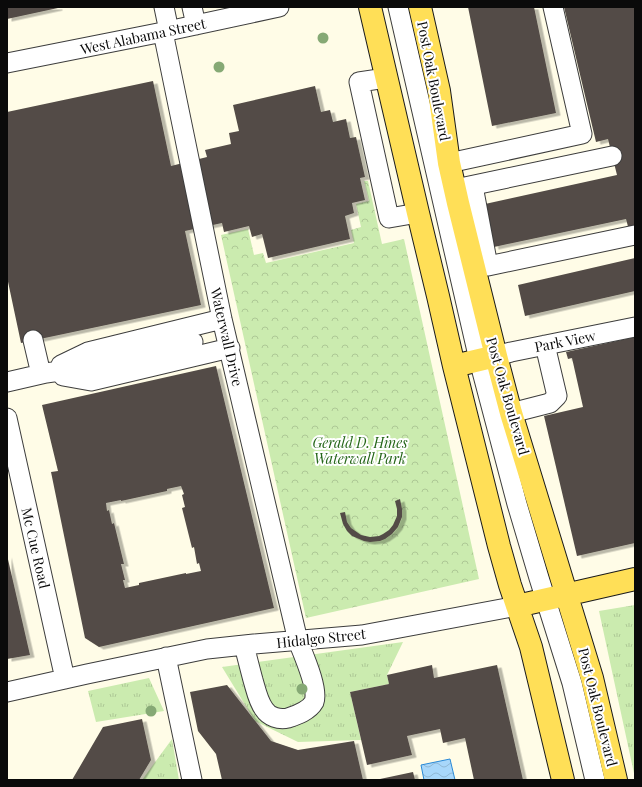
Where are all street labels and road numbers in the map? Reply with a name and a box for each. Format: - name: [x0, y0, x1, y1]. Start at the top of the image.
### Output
- street label: West Alabama Street: [78, 13, 208, 59]
- street label: Post Oak Boulevard: [413, 19, 455, 143]
- street label: Waterwall Drive: [206, 285, 248, 388]
- street label: Park View: [533, 326, 597, 356]
- street label: Post Oak Boulevard: [482, 335, 534, 457]
- street label: Mc Cue Road: [17, 506, 55, 590]
- street label: Hidalgo Street: [275, 624, 368, 652]
- street label: Post Oak Boulevard: [574, 646, 622, 768]

